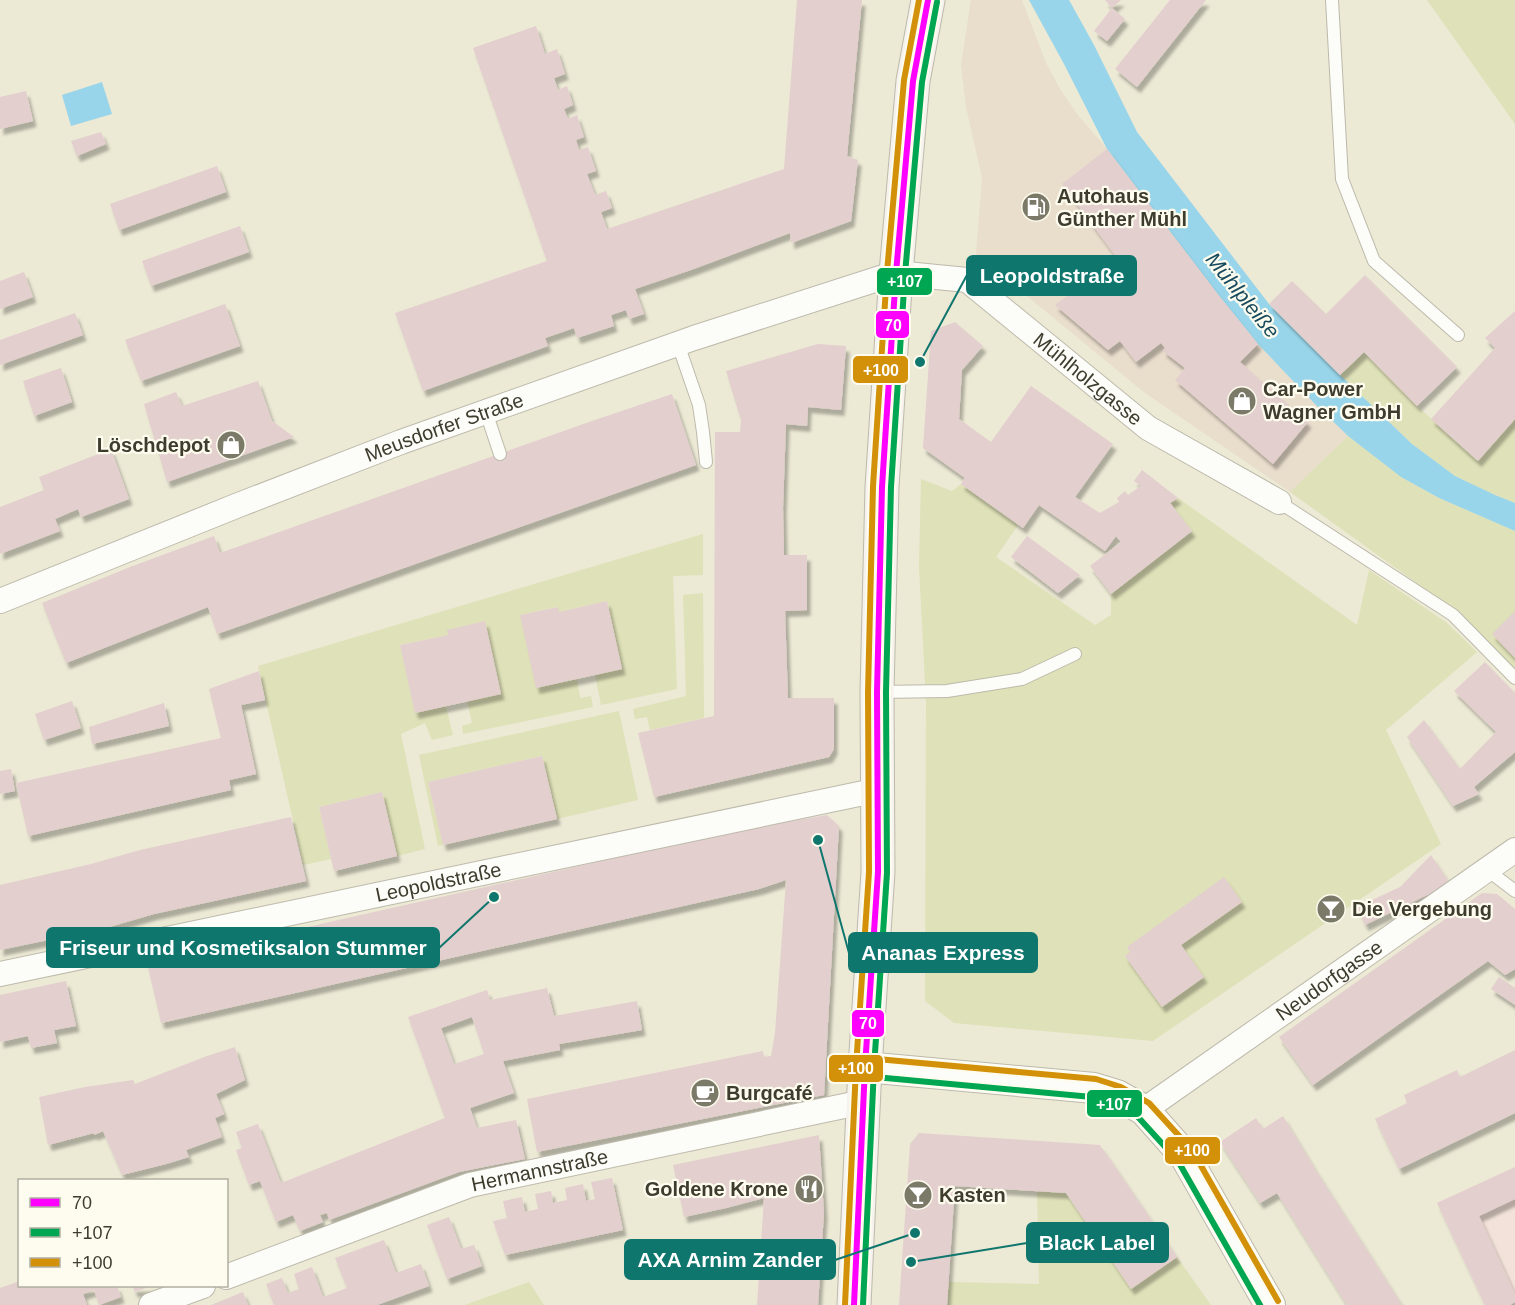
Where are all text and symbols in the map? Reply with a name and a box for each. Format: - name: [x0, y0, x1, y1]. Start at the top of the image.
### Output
- place label: Autohaus Günther Mühl: [1057, 185, 1187, 230]
- fuel station icon: Autohaus Günther Mühl: [1020, 191, 1052, 223]
- water label: Mühlpleiße: [1202, 248, 1284, 342]
- callout: Leopoldstraße: [967, 256, 1136, 295]
- text: Leopoldstraße: [980, 264, 1124, 287]
- line badge: +107: [876, 267, 933, 296]
- text: +107: [887, 273, 923, 290]
- line badge: 70: [875, 310, 910, 339]
- text: 70: [884, 317, 902, 334]
- street label: Mühlholzgasse: [1029, 328, 1147, 430]
- line badge: +100: [852, 355, 909, 384]
- text: +100: [863, 362, 899, 379]
- place label: Car-Power Wagner GmbH: [1263, 378, 1401, 423]
- shop icon: Car-Power Wagner GmbH: [1226, 385, 1258, 417]
- street label: Meusdorfer Straße: [362, 388, 526, 466]
- shop icon: Löschdepot: [215, 429, 247, 461]
- place label: Löschdepot: [97, 434, 210, 456]
- street label: Leopoldstraße: [374, 858, 503, 906]
- bar icon: Die Vergebung: [1315, 893, 1347, 925]
- place label: Die Vergebung: [1352, 898, 1492, 920]
- callout: Friseur und Kosmetiksalon Stummer: [47, 928, 439, 967]
- callout: Ananas Express: [849, 933, 1037, 972]
- text: Friseur und Kosmetiksalon Stummer: [59, 936, 427, 959]
- street label: Neudorfgasse: [1272, 936, 1386, 1025]
- text: Ananas Express: [861, 941, 1025, 964]
- line badge: 70: [851, 1009, 885, 1038]
- text: 70: [859, 1015, 877, 1032]
- line badge: +100: [828, 1054, 884, 1083]
- text: +100: [838, 1060, 874, 1077]
- cafe icon: Burgcafé: [689, 1077, 721, 1109]
- place label: Burgcafé: [726, 1082, 813, 1104]
- line badge: +107: [1086, 1089, 1143, 1118]
- text: +107: [1096, 1096, 1132, 1113]
- line badge: +100: [1164, 1136, 1221, 1165]
- text: +100: [1174, 1142, 1210, 1159]
- street label: Hermannstraße: [469, 1145, 610, 1195]
- restaurant icon: Goldene Krone: [793, 1173, 825, 1205]
- place label: Goldene Krone: [645, 1178, 788, 1200]
- legend: [18, 1179, 228, 1287]
- bar icon: Kasten: [902, 1179, 934, 1211]
- place label: Kasten: [939, 1184, 1006, 1206]
- text: 70: [72, 1193, 92, 1213]
- text: +107: [72, 1223, 113, 1243]
- callout: Black Label: [1027, 1223, 1168, 1262]
- text: Black Label: [1039, 1231, 1155, 1254]
- callout: AXA Arnim Zander: [625, 1240, 835, 1279]
- text: AXA Arnim Zander: [637, 1248, 823, 1271]
- text: +100: [72, 1253, 113, 1273]

